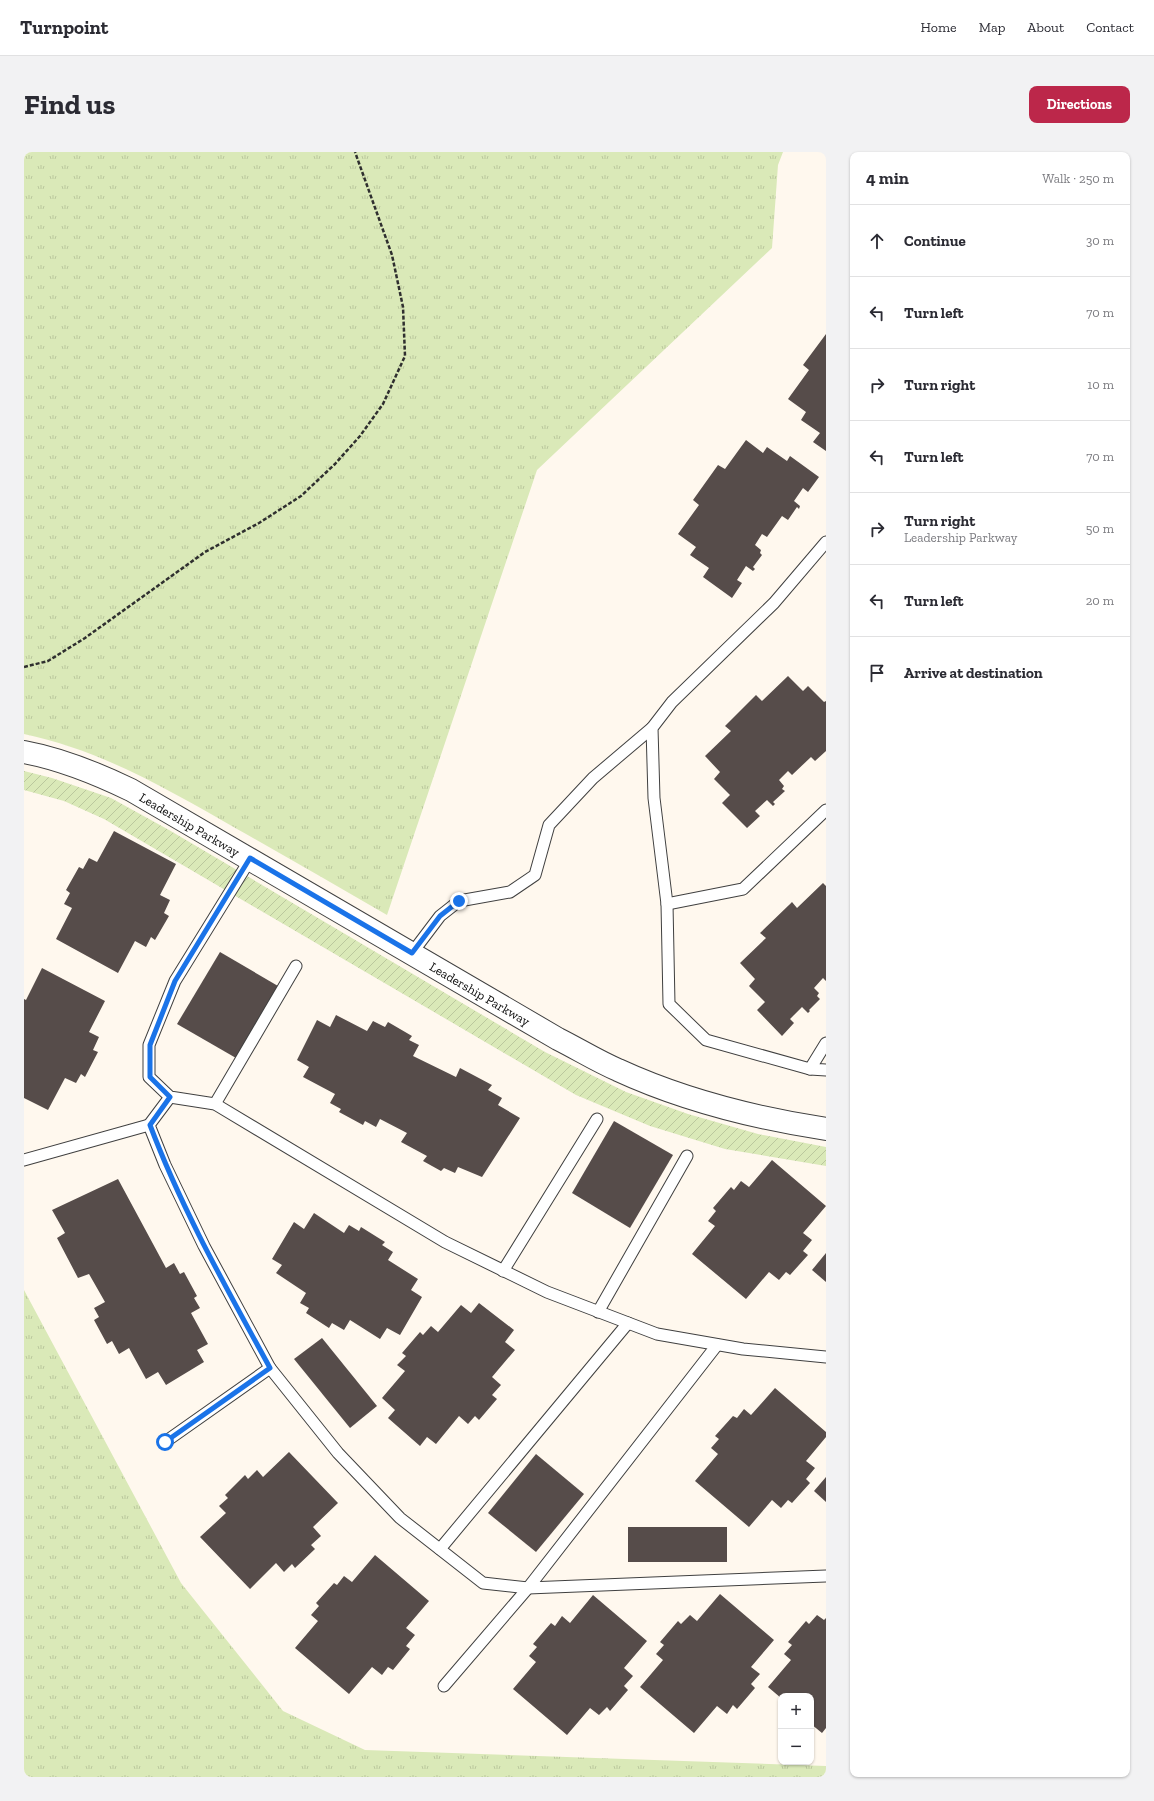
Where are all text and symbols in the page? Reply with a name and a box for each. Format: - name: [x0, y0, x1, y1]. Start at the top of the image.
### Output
- text: Turnpoint: [20, 16, 108, 39]
- text: Home: [921, 19, 957, 36]
- text: Map: [979, 19, 1005, 36]
- text: About: [1027, 19, 1064, 36]
- text: Contact: [1086, 19, 1134, 36]
- button: Directions: [1029, 86, 1130, 123]
- text: Find us: [24, 88, 115, 121]
- text: 4 min: [866, 168, 909, 188]
- text: Walk · 250 m: [1042, 171, 1114, 186]
- icon: ahead: [866, 230, 888, 252]
- text: Continue: [904, 232, 966, 250]
- text: 30 m: [1086, 233, 1114, 248]
- icon: left: [866, 302, 888, 324]
- text: Turn left: [904, 304, 964, 322]
- text: 70 m: [1086, 305, 1114, 320]
- icon: right: [866, 374, 888, 396]
- text: Turn right: [904, 376, 975, 394]
- text: 10 m: [1087, 377, 1114, 392]
- icon: left: [866, 446, 888, 468]
- text: Turn left: [904, 448, 964, 466]
- text: 70 m: [1086, 449, 1114, 464]
- text: Turn right: [904, 512, 975, 530]
- icon: right: [866, 518, 888, 540]
- text: 50 m: [1086, 521, 1114, 536]
- text: Leadership Parkway: [904, 530, 1017, 545]
- icon: left: [866, 590, 888, 612]
- text: Turn left: [904, 592, 964, 610]
- text: 20 m: [1086, 593, 1114, 608]
- icon: arrive: [866, 662, 888, 684]
- text: Arrive at destination: [904, 664, 1043, 682]
- street label: Leadership Parkway: [137, 790, 243, 860]
- route end: [450, 892, 468, 910]
- street label: Leadership Parkway: [427, 959, 533, 1029]
- route start: [156, 1433, 174, 1451]
- map controls: [778, 1693, 814, 1765]
- button: +: [778, 1693, 814, 1729]
- button: −: [778, 1729, 814, 1765]

